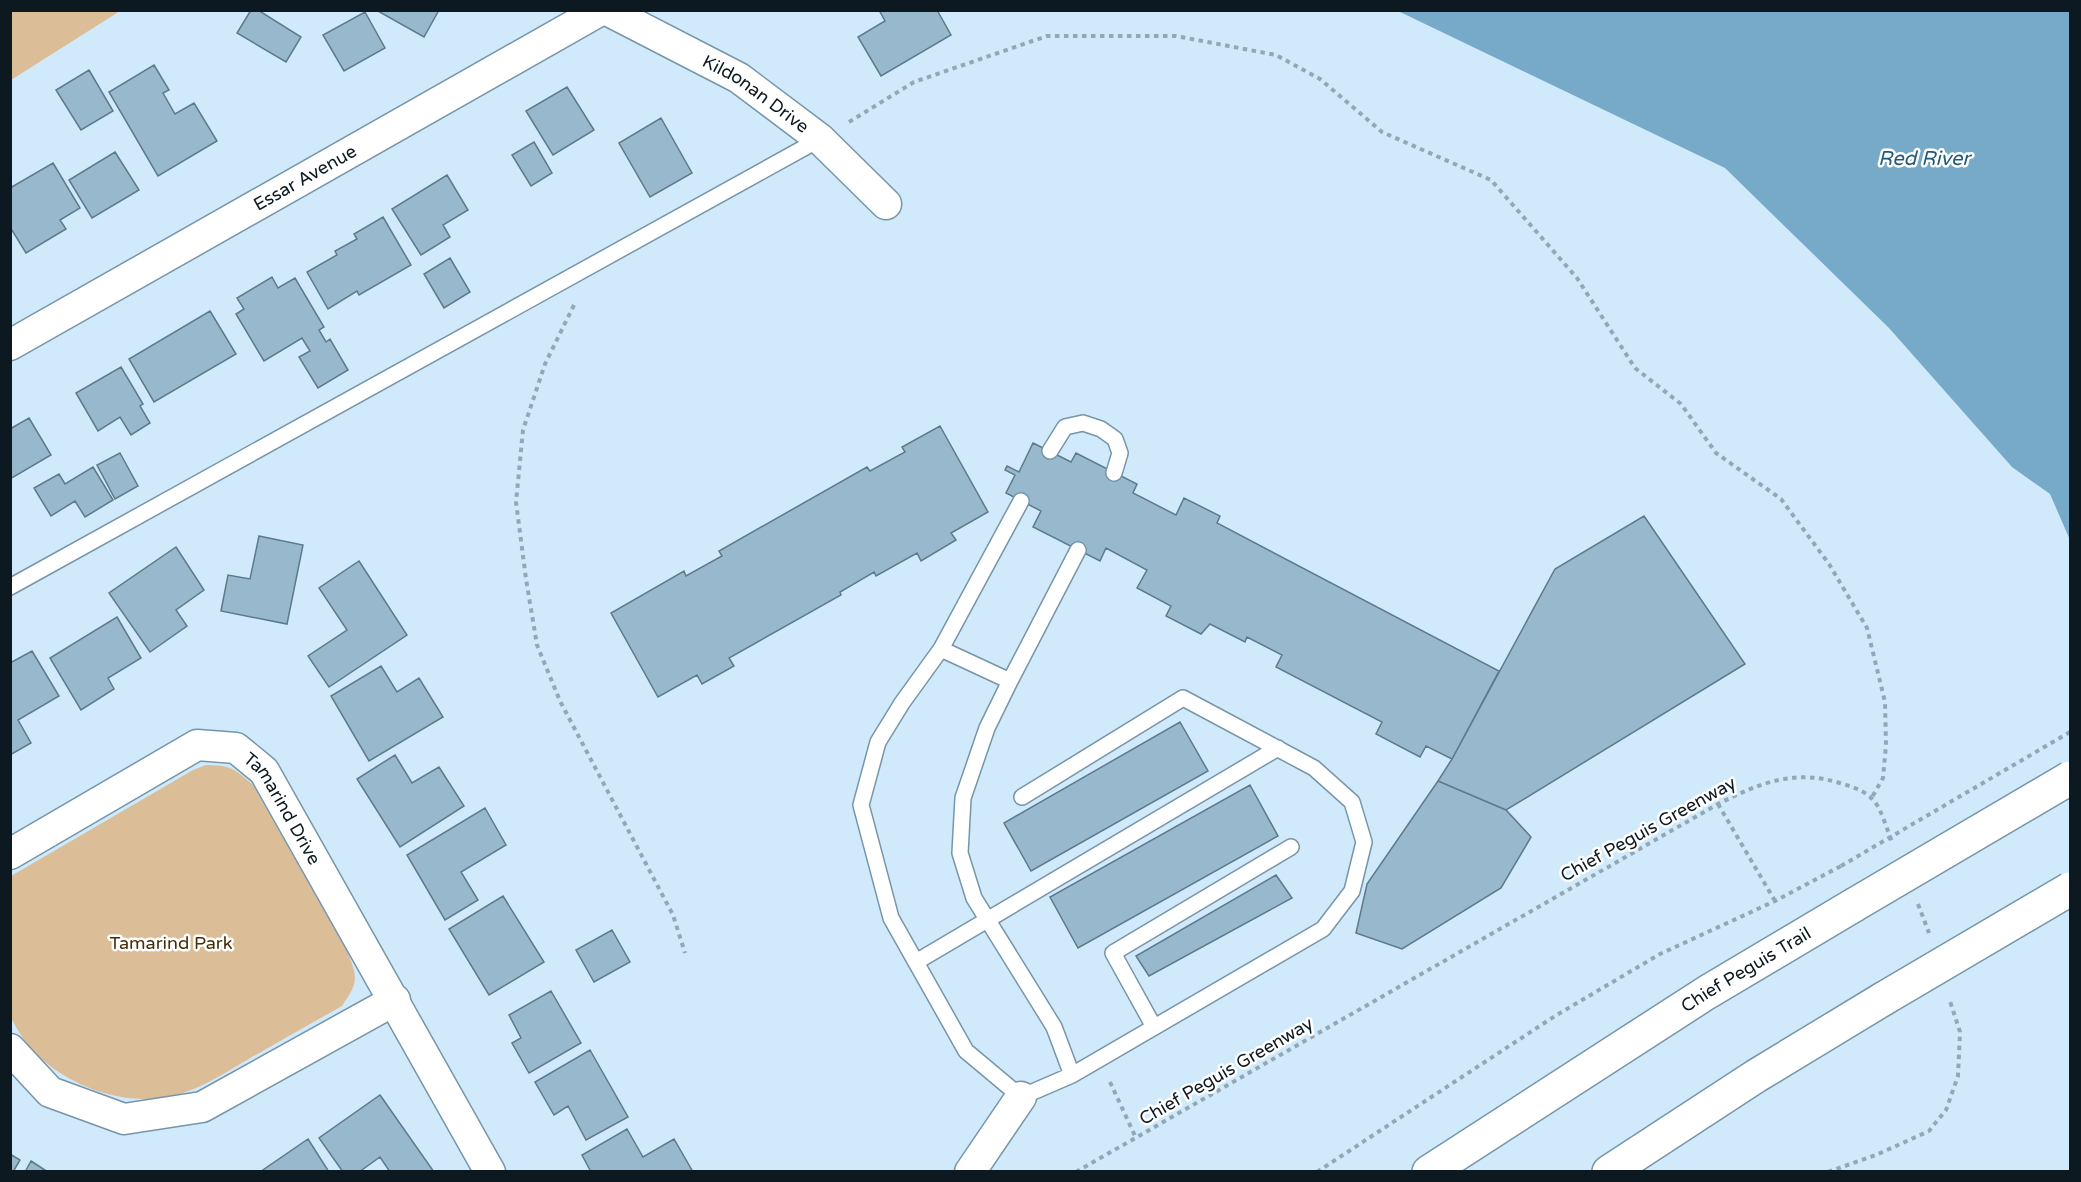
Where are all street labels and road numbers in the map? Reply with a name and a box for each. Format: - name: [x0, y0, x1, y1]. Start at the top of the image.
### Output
- street label: Kildonan Drive: [699, 50, 813, 138]
- street label: Essar Avenue: [250, 140, 360, 216]
- street label: Tamarind Drive: [239, 748, 326, 869]
- street label: Chief Peguis Greenway: [1556, 771, 1740, 886]
- street label: Chief Peguis Trail: [1677, 922, 1815, 1017]
- street label: Chief Peguis Greenway: [1135, 1012, 1317, 1130]

